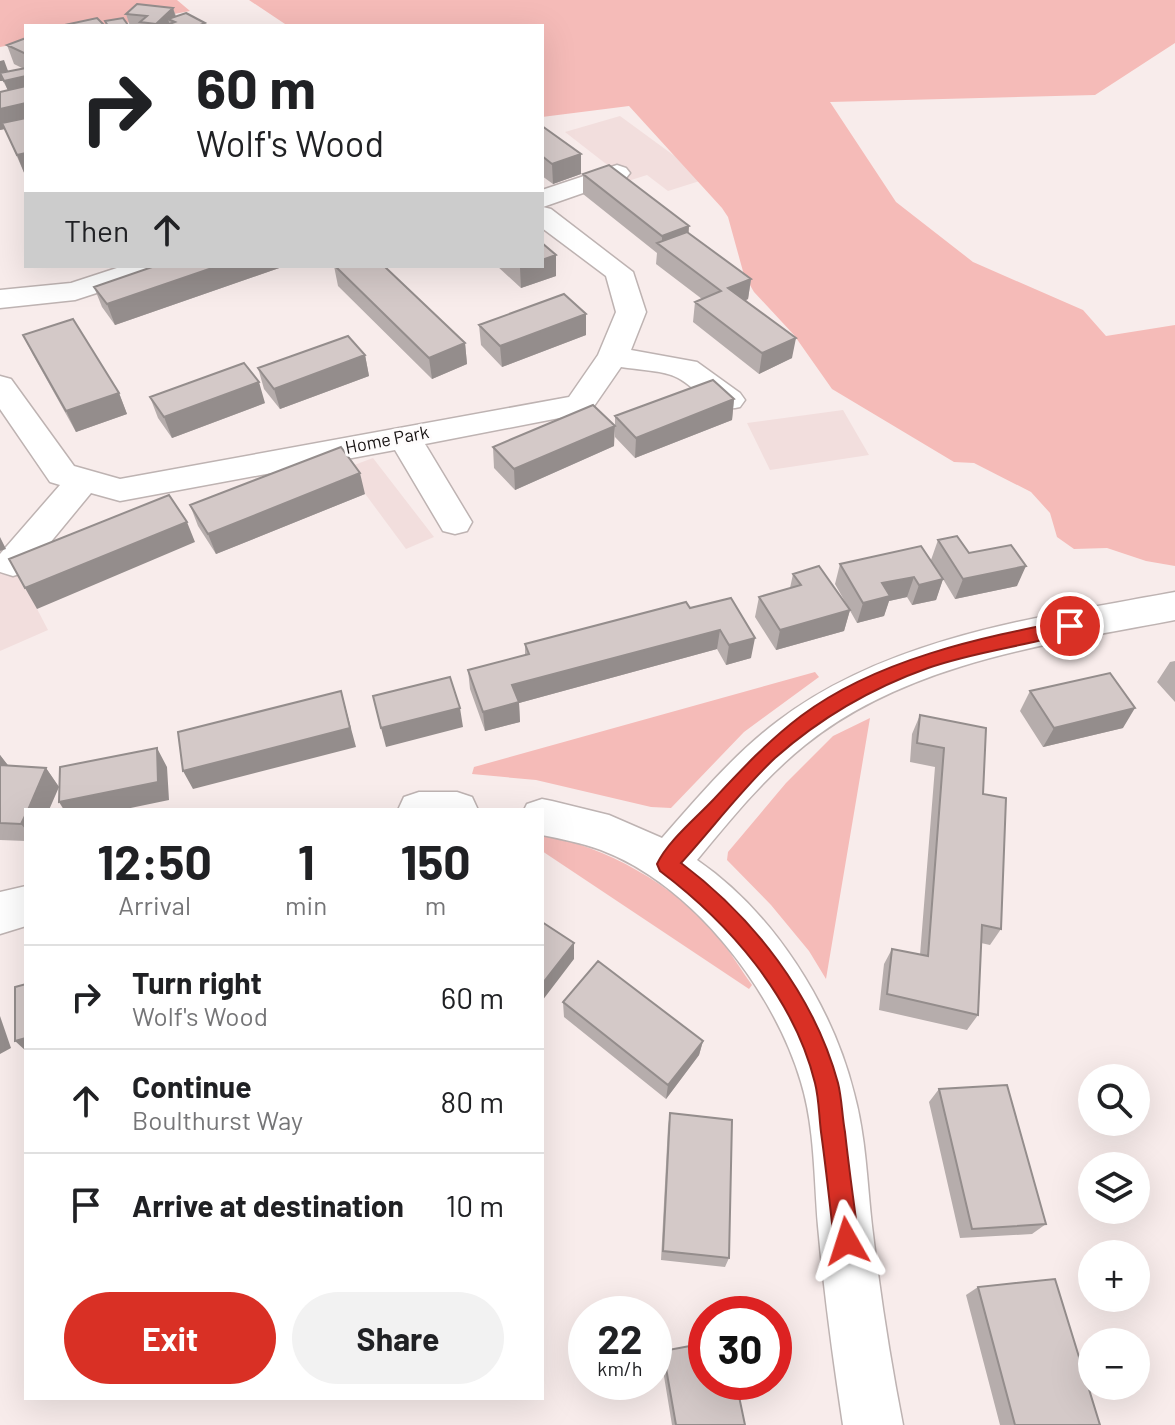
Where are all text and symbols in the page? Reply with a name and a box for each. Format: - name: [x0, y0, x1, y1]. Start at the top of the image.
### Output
- text: 60 m: [196, 53, 316, 120]
- icon: right: [64, 56, 168, 160]
- text: Wolf's Wood: [196, 121, 384, 164]
- icon: ahead: [145, 208, 189, 252]
- text: Then: [64, 212, 129, 248]
- street label: Home Park: [343, 420, 431, 458]
- pin: [1036, 592, 1104, 660]
- icon: arrive: [1048, 604, 1092, 648]
- text: 12:50: [97, 832, 212, 890]
- text: 1: [298, 832, 315, 890]
- text: 150: [400, 832, 471, 890]
- text: Arrival: [118, 889, 191, 920]
- text: min: [285, 889, 327, 920]
- text: m: [425, 889, 446, 920]
- text: Turn right: [132, 964, 262, 1000]
- icon: right: [64, 975, 108, 1019]
- text: 60 m: [441, 979, 504, 1015]
- text: Wolf's Wood: [132, 1000, 268, 1031]
- map controls: [1078, 1064, 1150, 1400]
- button: search: [1078, 1064, 1150, 1136]
- text: Continue: [132, 1068, 252, 1104]
- icon: ahead: [64, 1079, 108, 1123]
- text: 80 m: [441, 1083, 504, 1119]
- text: Boulthurst Way: [132, 1104, 303, 1135]
- button: layers: [1078, 1152, 1150, 1224]
- icon: arrive: [64, 1183, 108, 1227]
- text: Arrive at destination: [132, 1187, 404, 1223]
- text: 10 m: [446, 1187, 504, 1223]
- position arrow: [805, 1199, 889, 1283]
- button: +: [1078, 1240, 1150, 1312]
- button: Exit: [64, 1292, 276, 1384]
- button: Share: [292, 1292, 504, 1384]
- speed limit sign: 30: [688, 1296, 792, 1400]
- text: 22: [598, 1314, 642, 1362]
- button: −: [1078, 1328, 1150, 1400]
- text: km/h: [597, 1356, 643, 1380]

